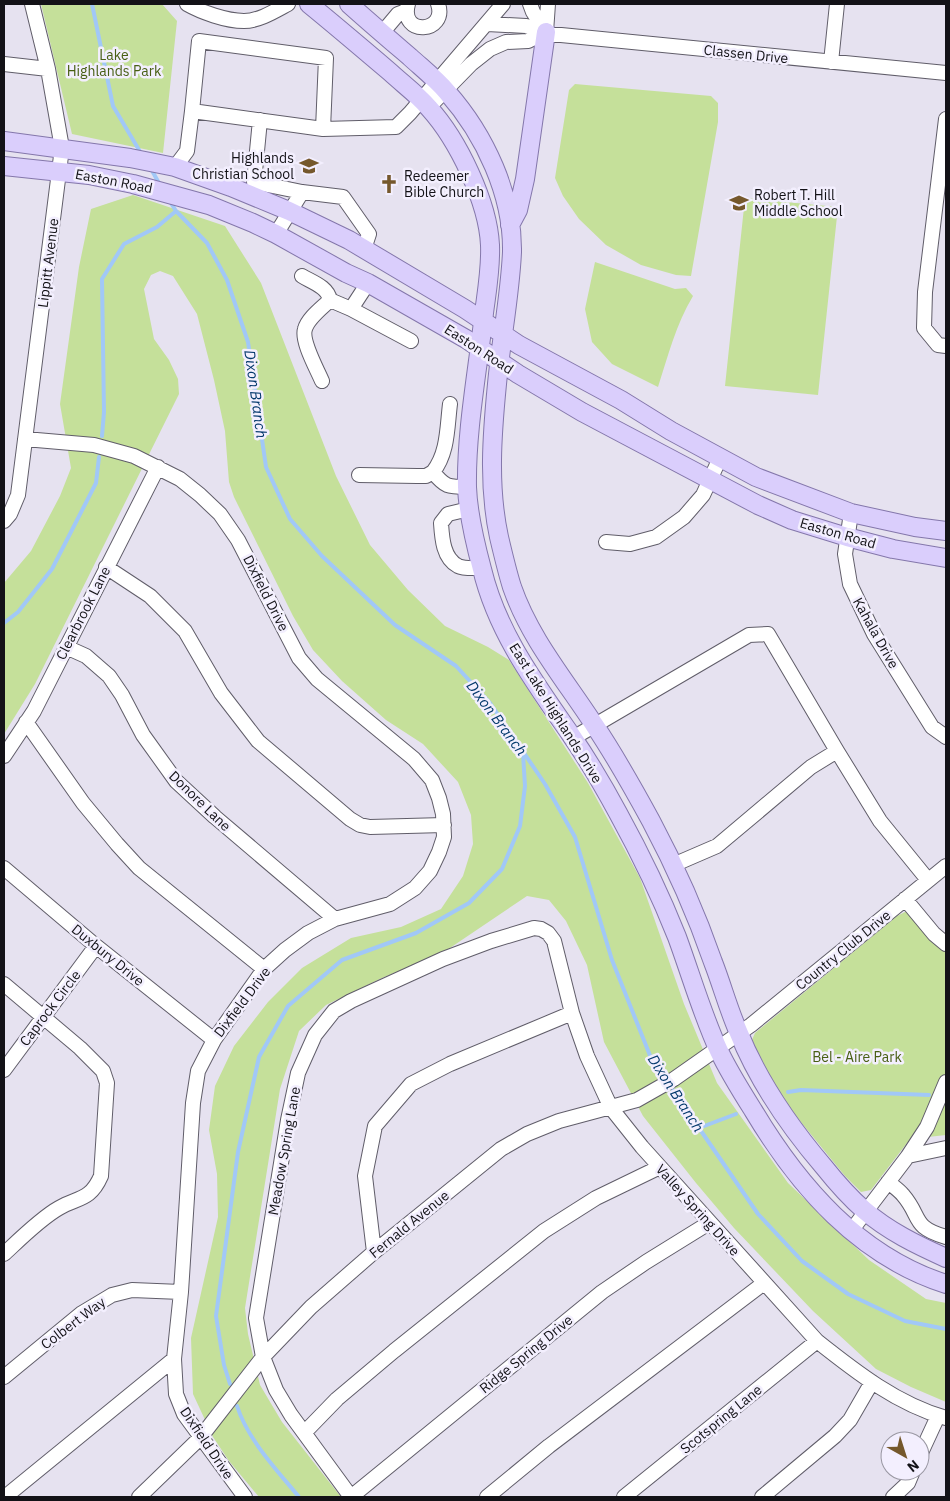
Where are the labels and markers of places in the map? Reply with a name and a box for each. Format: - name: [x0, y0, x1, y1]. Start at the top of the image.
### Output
- place label: Highlands Christian School: [192, 149, 294, 183]
- school or university icon: Highlands Christian School: [298, 155, 320, 177]
- place label: Redeemer Bible Church: [404, 167, 484, 201]
- church icon: Redeemer Bible Church: [378, 173, 400, 195]
- place label: Robert T. Hill Middle School: [754, 186, 843, 220]
- school or university icon: Robert T. Hill Middle School: [728, 192, 750, 214]

